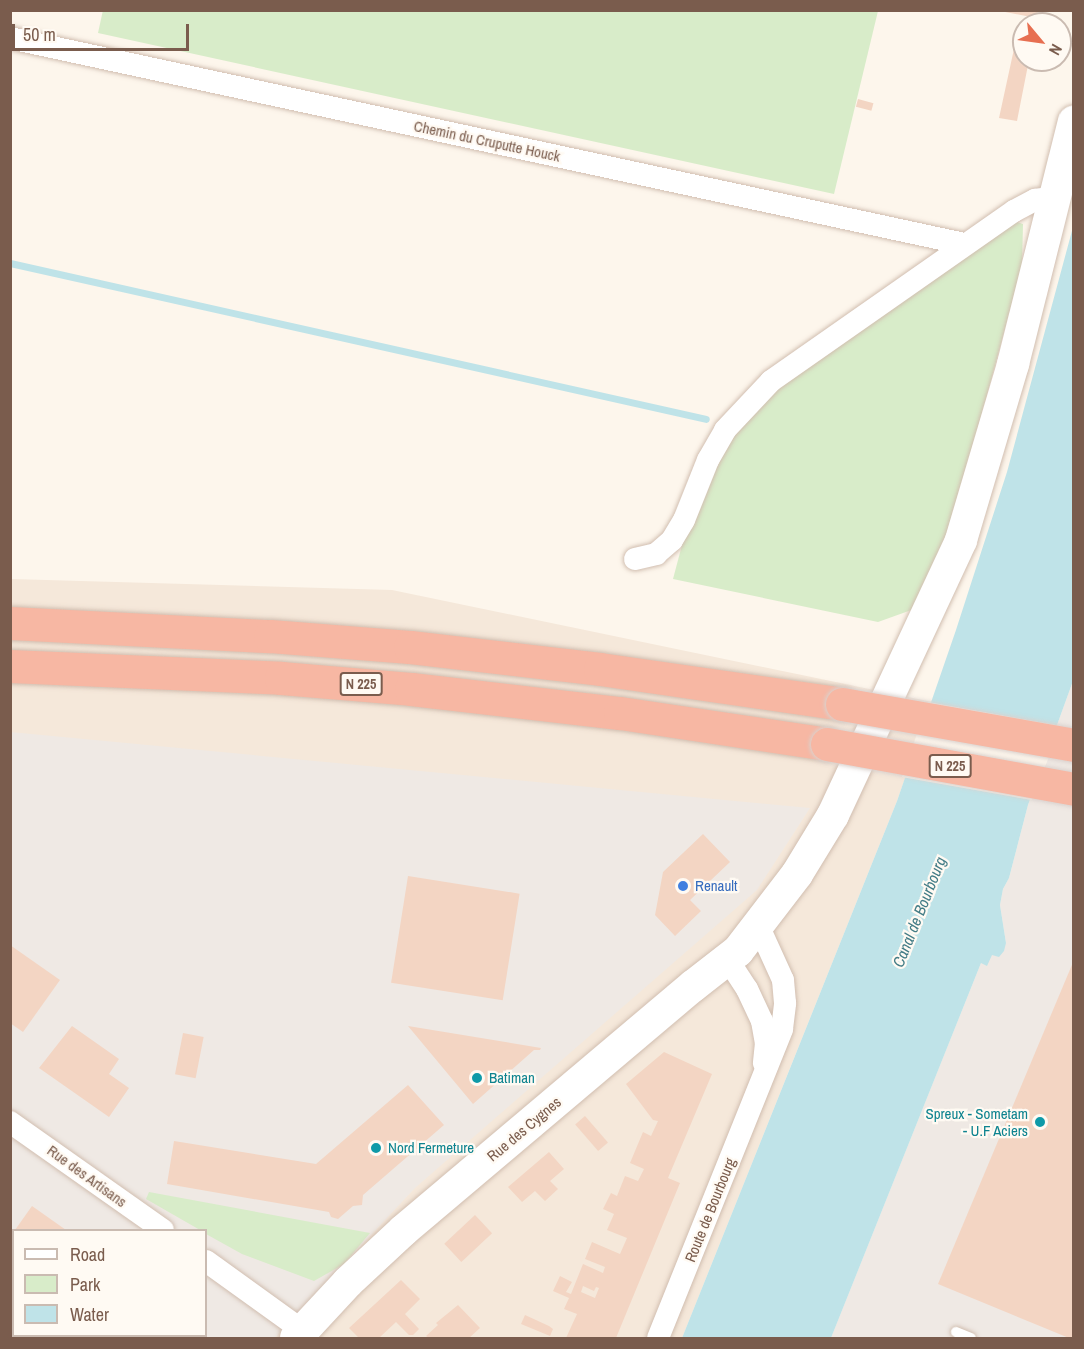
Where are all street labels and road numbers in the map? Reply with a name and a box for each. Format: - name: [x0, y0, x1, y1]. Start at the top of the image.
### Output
- street label: Chemin du Cruputte Houck: [412, 117, 562, 165]
- road number: N 225: [338, 673, 384, 695]
- road number: N 225: [928, 755, 972, 777]
- street label: Rue des Cygnes: [483, 1093, 565, 1165]
- street label: Rue des Artisans: [44, 1141, 130, 1211]
- street label: Route de Bourbourg: [681, 1155, 739, 1265]

